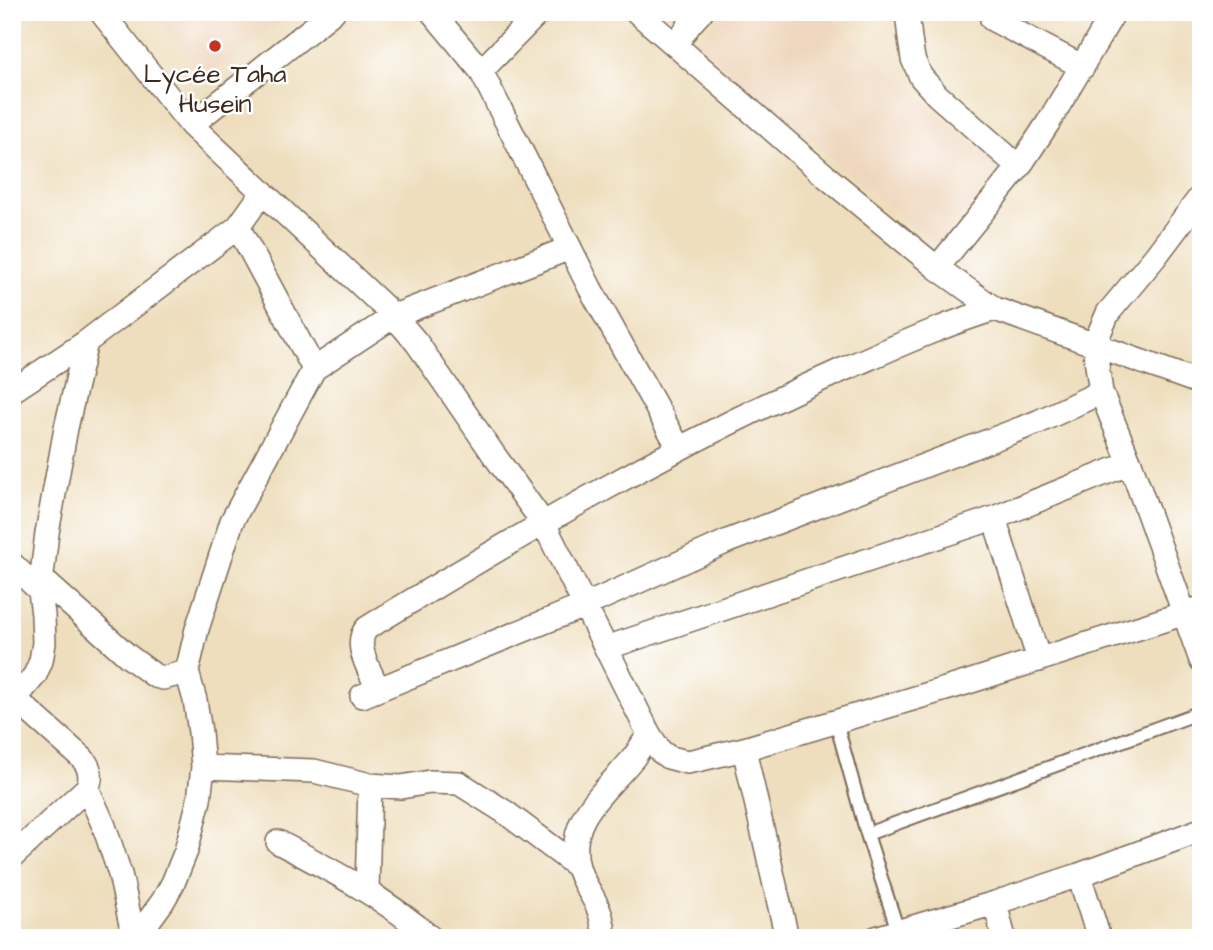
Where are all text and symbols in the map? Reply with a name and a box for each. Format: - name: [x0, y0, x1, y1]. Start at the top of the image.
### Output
- marker: Lycée Taha Husein: [207, 38, 223, 54]
- place label: Lycée Taha Husein: [144, 56, 286, 122]

